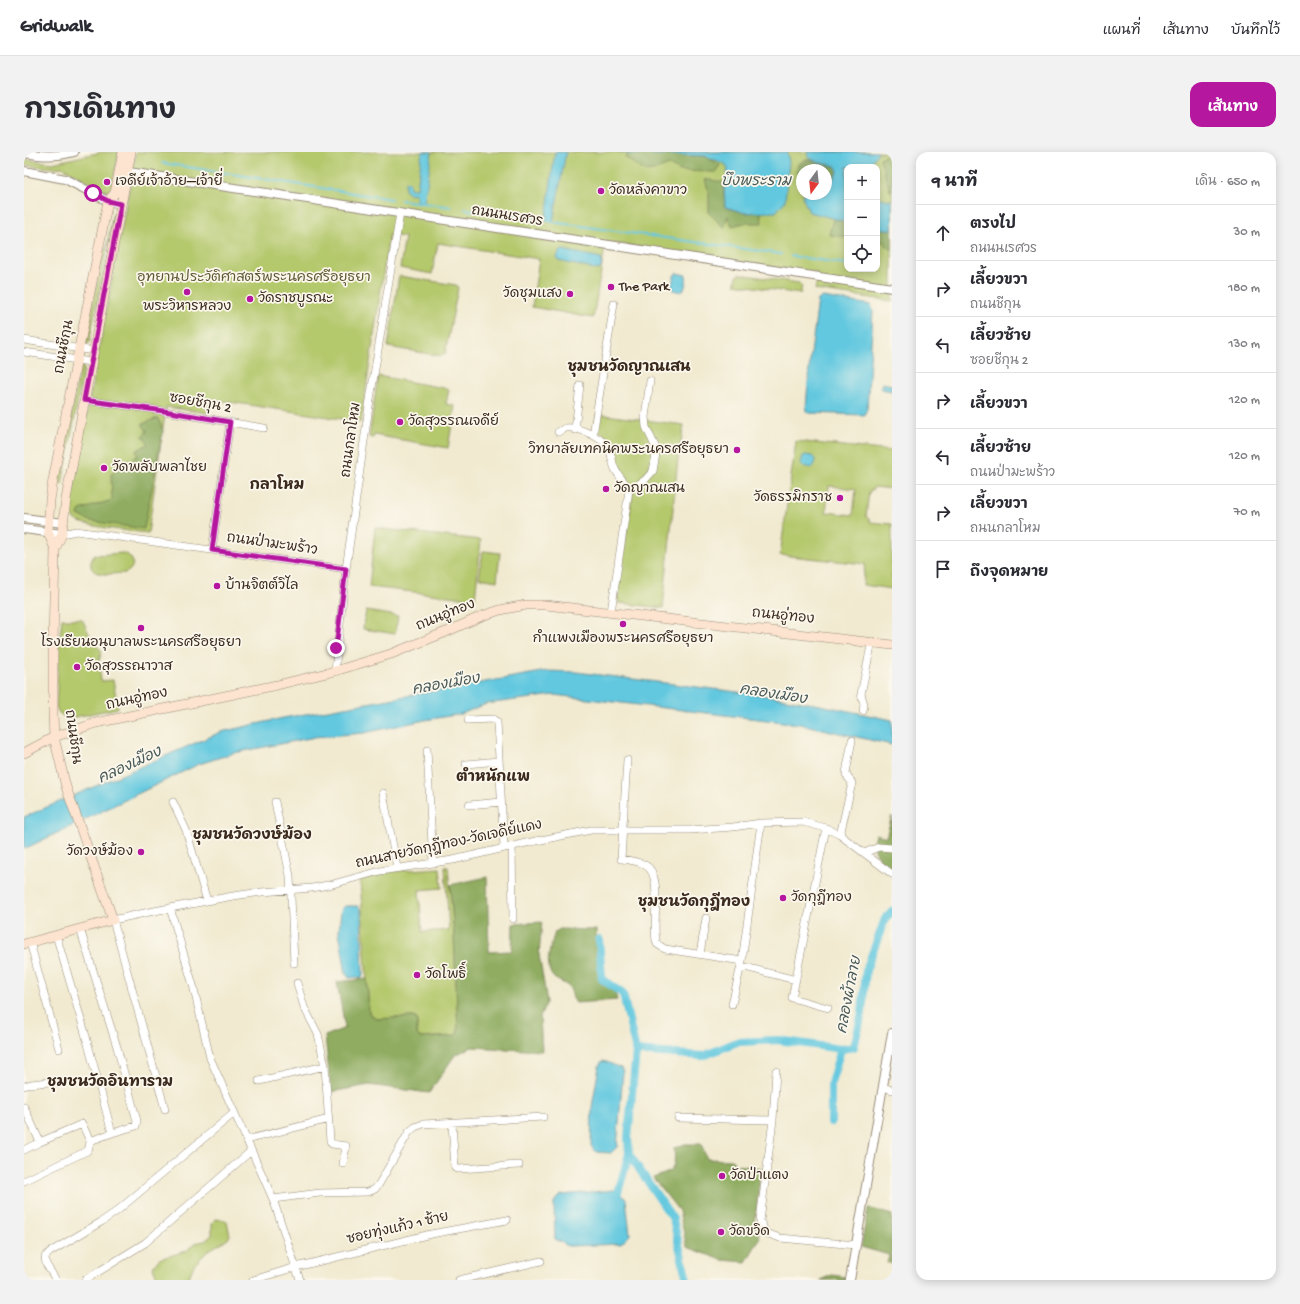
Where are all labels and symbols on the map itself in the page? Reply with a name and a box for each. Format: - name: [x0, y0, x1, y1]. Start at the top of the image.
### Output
- north arrow: [796, 164, 832, 200]
- place label: เจดีย์เจ้าอ้าย–เจ้ายี่: [115, 167, 223, 191]
- water label: บึงพระราม: [721, 171, 792, 191]
- marker: เจดีย์เจ้าอ้าย–เจ้ายี่: [102, 177, 112, 187]
- place label: วัดหลังคาขาว: [609, 182, 687, 200]
- route start: [84, 184, 102, 202]
- marker: วัดหลังคาขาว: [596, 186, 606, 196]
- street label: ถนนนเรศวร: [470, 203, 544, 231]
- park label: อุทยานประวัติศาสตร์พระนครศรีอยุธยา: [137, 267, 371, 287]
- place label: The Park: [618, 279, 671, 296]
- marker: The Park: [606, 282, 616, 292]
- place label: วัดชุมแสง: [503, 285, 562, 303]
- marker: พระวิหารหลวง: [182, 287, 192, 297]
- marker: วัดชุมแสง: [565, 289, 575, 299]
- place label: วัดราชบูรณะ: [258, 290, 333, 308]
- marker: วัดราชบูรณะ: [245, 294, 255, 304]
- place label: พระวิหารหลวง: [143, 298, 231, 316]
- street label: ถนนชีกุน: [49, 318, 79, 375]
- district label: ชุมชนวัดญาณเสน: [567, 357, 691, 377]
- street label: ซอยชีกุน 2: [168, 388, 233, 418]
- street label: ถนนกลาโหม: [335, 401, 366, 479]
- place label: วัดสุวรรณเจดีย์: [408, 411, 499, 431]
- marker: วัดสุวรรณเจดีย์: [395, 417, 405, 427]
- place label: วิทยาลัยเทคนิคพระนครศรีอยุธยา: [528, 440, 729, 459]
- marker: วิทยาลัยเทคนิคพระนครศรีอยุธยา: [732, 445, 742, 455]
- place label: วัดพลับพลาไชย: [112, 457, 207, 477]
- marker: วัดพลับพลาไชย: [99, 463, 109, 473]
- district label: กลาโหม: [250, 474, 304, 495]
- place label: วัดญาณเสน: [614, 480, 686, 498]
- marker: วัดญาณเสน: [601, 484, 611, 494]
- place label: วัดธรรมิกราช: [753, 489, 832, 507]
- marker: วัดธรรมิกราช: [835, 493, 845, 503]
- street label: ถนนป่ามะพร้าว: [225, 528, 319, 560]
- place label: บ้านจิตต์วิไล: [225, 575, 298, 595]
- marker: บ้านจิตต์วิไล: [212, 581, 222, 591]
- street label: ถนนอู่ทอง: [413, 595, 478, 636]
- street label: ถนนอู่ทอง: [751, 603, 815, 629]
- marker: กำแพงเมืองพระนครศรีอยุธยา: [618, 619, 628, 629]
- marker: โรงเรียนอนุบาลพระนครศรีอยุธยา: [136, 623, 146, 633]
- place label: กำแพงเมืองพระนครศรีอยุธยา: [533, 629, 713, 648]
- place label: โรงเรียนอนุบาลพระนครศรีอยุธยา: [41, 632, 241, 652]
- route end: [327, 639, 345, 657]
- place label: วัดสุวรรณาวาส: [85, 658, 174, 676]
- marker: วัดสุวรรณาวาส: [72, 662, 82, 672]
- water label: คลองเมือง: [411, 667, 482, 700]
- water label: คลองเมือง: [738, 678, 810, 709]
- street label: ถนนอู่ทอง: [104, 683, 169, 715]
- street label: ถนนชีกุน: [60, 708, 86, 766]
- water label: คลองเมือง: [94, 740, 166, 788]
- district label: ตำหนักแพ: [456, 766, 530, 787]
- street label: ถนนสายวัดกุฎีทอง-วัดเจดีย์แดง: [354, 814, 544, 873]
- district label: ชุมชนวัดวงษ์ฆ้อง: [192, 824, 312, 845]
- place label: วัดวงษ์ฆ้อง: [66, 841, 133, 861]
- marker: วัดวงษ์ฆ้อง: [136, 847, 146, 857]
- place label: วัดกุฎีทอง: [791, 888, 852, 907]
- district label: ชุมชนวัดกุฎีทอง: [638, 891, 750, 912]
- marker: วัดกุฎีทอง: [778, 893, 788, 903]
- water label: คลองผ้าลาย: [831, 953, 867, 1035]
- place label: วัดโพธิ์: [425, 961, 467, 984]
- marker: วัดโพธิ์: [412, 970, 422, 980]
- district label: ชุมชนวัดอินทาราม: [47, 1072, 173, 1092]
- place label: วัดป่าแตง: [730, 1166, 789, 1185]
- marker: วัดป่าแตง: [717, 1171, 727, 1181]
- street label: ซอยทุ่งแก้ว 1 ซ้าย: [345, 1207, 451, 1249]
- place label: วัดขวิด: [729, 1223, 770, 1241]
- marker: วัดขวิด: [716, 1227, 726, 1237]

